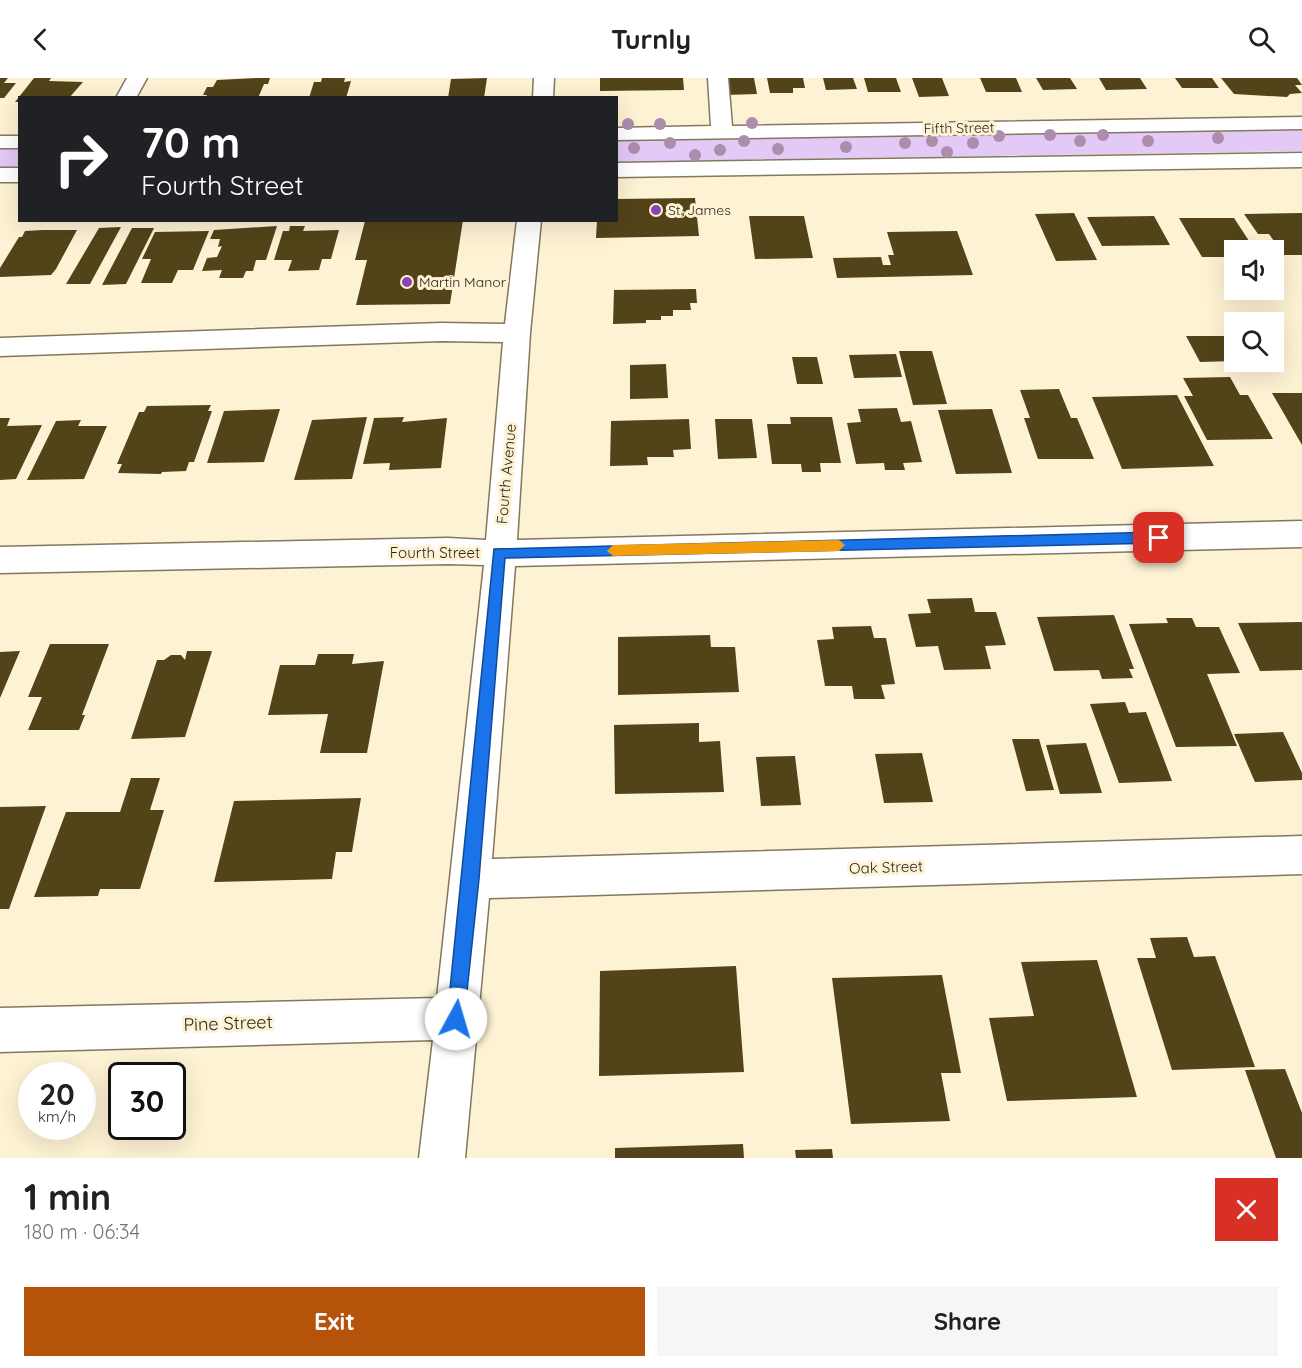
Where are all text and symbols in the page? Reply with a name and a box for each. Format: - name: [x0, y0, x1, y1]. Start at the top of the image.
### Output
- text: Turnly: [611, 22, 691, 56]
- icon: back: [24, 23, 57, 56]
- icon: search: [1245, 23, 1278, 56]
- text: 70 m: [141, 116, 240, 169]
- street label: Fifth Street: [923, 118, 995, 138]
- icon: right: [42, 120, 120, 198]
- text: Fourth Street: [141, 168, 304, 202]
- place label: St. James: [668, 201, 731, 219]
- marker: St. James: [649, 203, 663, 217]
- map controls: [1224, 240, 1284, 372]
- button: sound: [1224, 240, 1284, 300]
- place label: Martin Manor: [419, 273, 507, 291]
- marker: Martin Manor: [400, 275, 414, 289]
- button: search: [1224, 312, 1284, 372]
- street label: Fourth Avenue: [492, 423, 520, 525]
- pin: [1133, 512, 1184, 563]
- icon: arrive: [1142, 521, 1175, 554]
- street label: Fourth Street: [390, 543, 480, 562]
- street label: Oak Street: [849, 856, 923, 878]
- position arrow: [424, 987, 488, 1051]
- street label: Pine Street: [183, 1010, 273, 1036]
- speed limit sign: 30: [108, 1062, 186, 1140]
- text: 20: [39, 1075, 75, 1113]
- text: km/h: [38, 1107, 76, 1126]
- text: 1 min: [24, 1174, 111, 1219]
- button: close: [1215, 1178, 1278, 1241]
- text: 180 m · 06:34: [24, 1219, 140, 1244]
- button: Exit: [24, 1287, 645, 1356]
- button: Share: [657, 1287, 1278, 1356]

